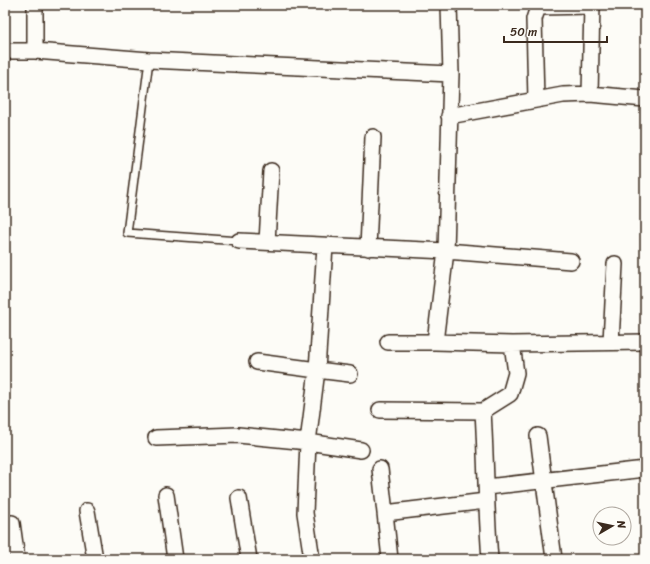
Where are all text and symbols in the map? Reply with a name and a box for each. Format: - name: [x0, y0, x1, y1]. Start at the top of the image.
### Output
- scale bar: [504, 18, 607, 44]
- text: 50 m: [510, 21, 537, 43]
- north arrow: [592, 506, 632, 546]
- text: N: [611, 518, 631, 530]

